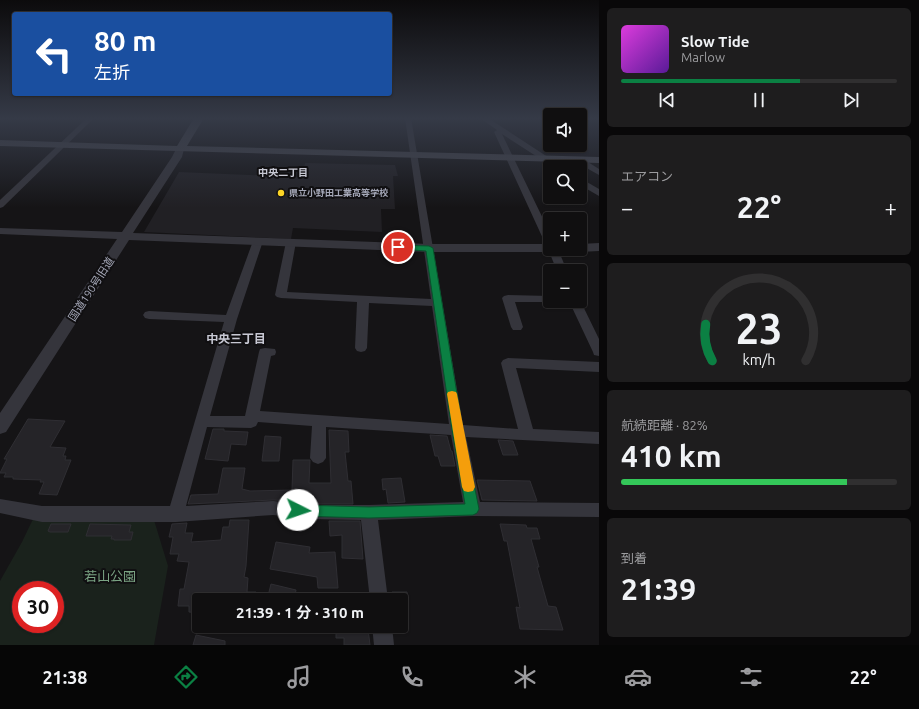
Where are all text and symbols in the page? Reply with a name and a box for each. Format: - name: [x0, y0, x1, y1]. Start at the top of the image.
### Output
- text: 80 m: [94, 25, 156, 56]
- icon: left: [28, 28, 80, 80]
- text: Slow Tide: [681, 33, 749, 50]
- text: Marlow: [681, 50, 725, 64]
- text: 左折: [94, 62, 130, 82]
- icon: previous: [656, 89, 678, 111]
- icon: pause: [748, 89, 770, 111]
- icon: next: [840, 89, 862, 111]
- map controls: [543, 108, 587, 308]
- button: sound: [543, 108, 587, 152]
- button: search: [543, 160, 587, 204]
- district label: 中央二丁目: [258, 167, 308, 178]
- text: エアコン: [621, 169, 673, 183]
- marker: 県立小野田工業高等学校: [276, 188, 286, 198]
- place label: 県立小野田工業高等学校: [289, 188, 389, 198]
- text: 22°: [737, 190, 781, 224]
- text: −: [621, 195, 633, 220]
- text: +: [885, 195, 897, 220]
- button: +: [543, 212, 587, 256]
- pin: [381, 230, 415, 264]
- icon: arrive: [387, 236, 409, 258]
- street label: 国道190号旧道: [66, 255, 116, 323]
- button: −: [543, 264, 587, 308]
- text: 23: [736, 304, 782, 351]
- district label: 中央三丁目: [206, 332, 266, 345]
- text: km/h: [743, 351, 775, 367]
- text: 航続距離 · 82%: [621, 418, 708, 432]
- text: 410 km: [621, 439, 722, 473]
- position arrow: [277, 489, 319, 531]
- text: 到着: [621, 551, 647, 565]
- park label: 若山公園: [84, 569, 136, 583]
- text: 21:39: [621, 572, 696, 606]
- speed limit sign: 30: [12, 581, 64, 633]
- text: 21:39 · 1 分 · 310 m: [236, 604, 364, 621]
- icon: directions: [172, 663, 200, 691]
- icon: music: [285, 663, 313, 691]
- icon: phone: [398, 663, 426, 691]
- icon: climate: [511, 663, 539, 691]
- icon: car: [624, 663, 652, 691]
- icon: filters: [737, 663, 765, 691]
- text: 21:38: [42, 667, 88, 687]
- text: 22°: [850, 667, 877, 687]

